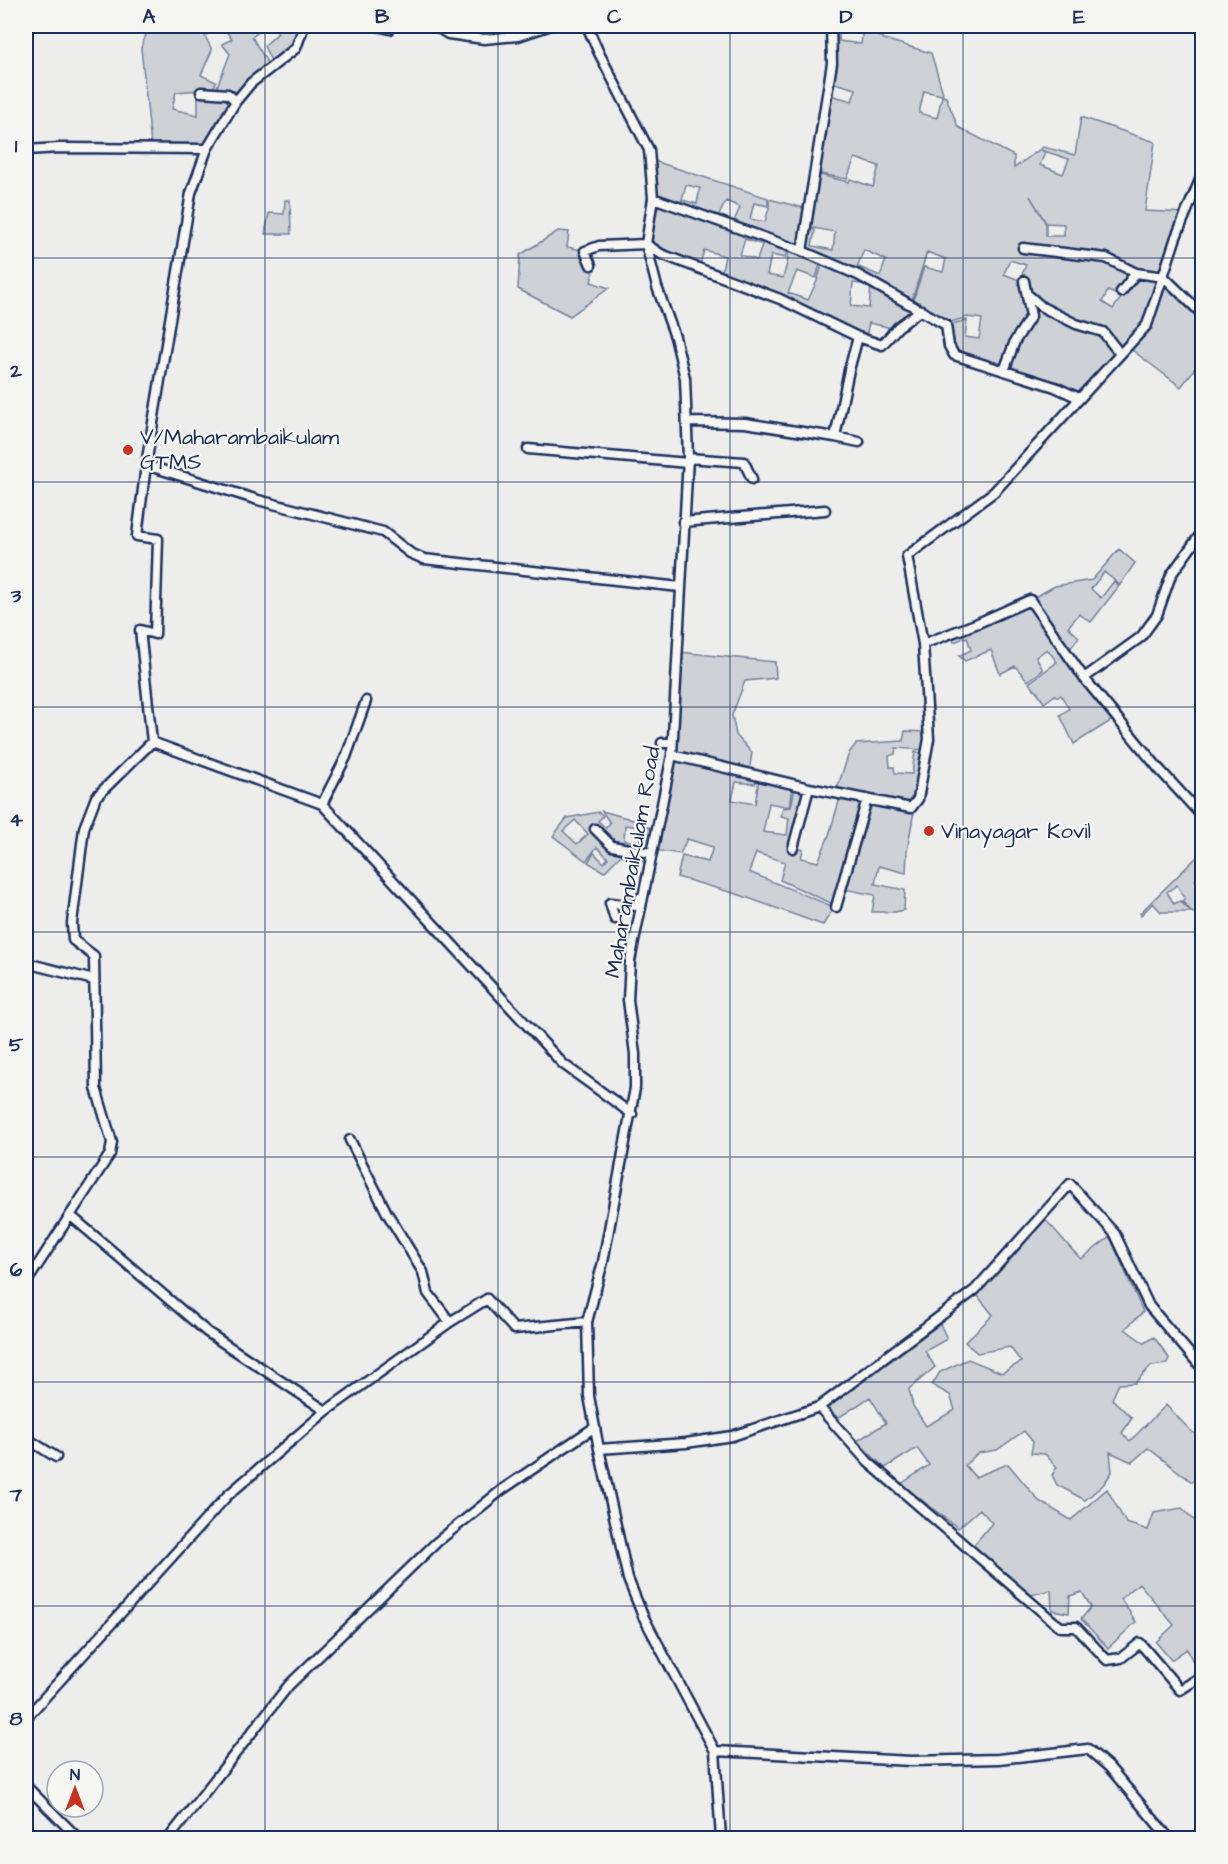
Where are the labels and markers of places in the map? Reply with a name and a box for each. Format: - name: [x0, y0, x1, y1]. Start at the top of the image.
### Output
- place label: V/Maharambaikulam GTMS: [140, 422, 339, 478]
- marker: V/Maharambaikulam GTMS: [121, 443, 135, 457]
- place label: Vinayagar Kovil: [941, 816, 1091, 848]
- marker: Vinayagar Kovil: [922, 824, 936, 838]

